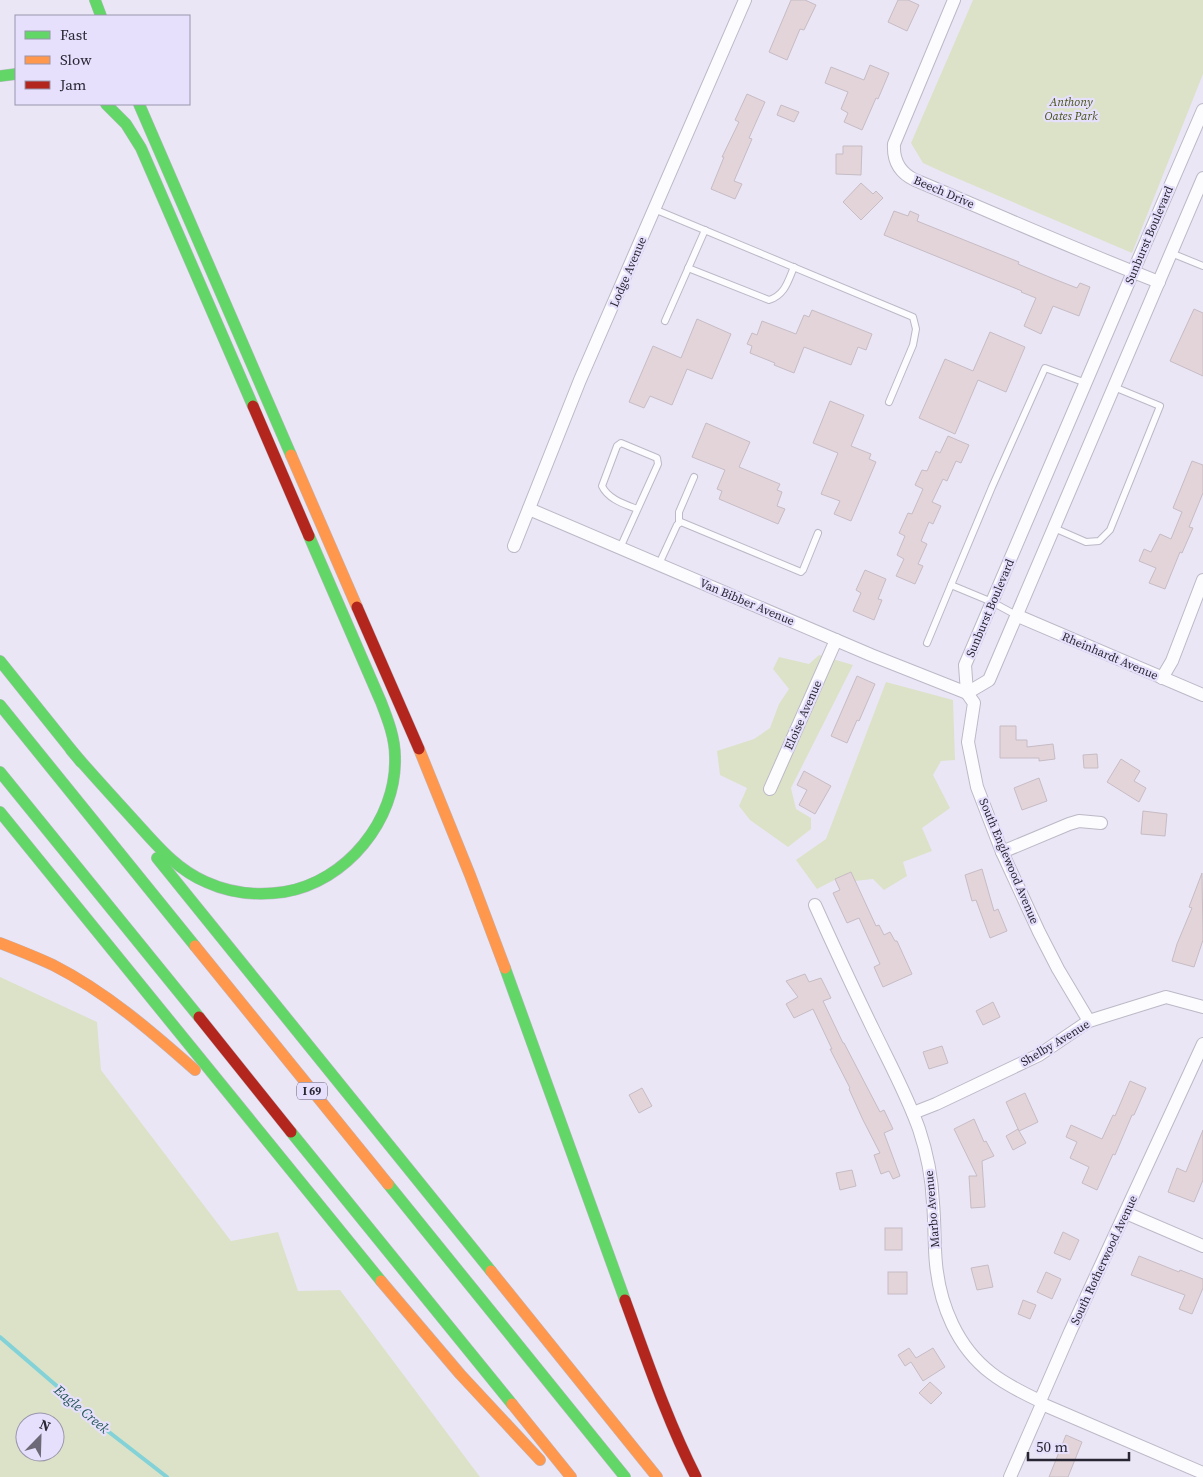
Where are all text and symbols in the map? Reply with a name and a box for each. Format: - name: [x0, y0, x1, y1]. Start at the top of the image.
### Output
- legend: [15, 15, 190, 105]
- text: Fast: [60, 24, 87, 45]
- text: Slow: [60, 49, 92, 70]
- text: Jam: [59, 74, 87, 95]
- park label: Anthony Oates Park: [1044, 94, 1098, 124]
- street label: Beech Drive: [911, 172, 977, 212]
- street label: Sunburst Boulevard: [1121, 183, 1177, 287]
- street label: Lodge Avenue: [606, 234, 650, 310]
- street label: Sunburst Boulevard: [962, 556, 1018, 660]
- street label: Van Bibber Avenue: [697, 575, 797, 629]
- street label: Rheinhardt Avenue: [1059, 628, 1161, 684]
- street label: Eloise Avenue: [781, 678, 825, 752]
- street label: South Englewood Avenue: [975, 796, 1043, 926]
- street label: Shelby Avenue: [1017, 1016, 1093, 1070]
- road number: I 69: [297, 1082, 327, 1100]
- street label: Marbo Avenue: [921, 1170, 943, 1248]
- street label: South Rotherwood Avenue: [1067, 1193, 1141, 1327]
- water label: Eagle Creek: [49, 1379, 114, 1438]
- north arrow: [15, 1412, 65, 1462]
- text: N: [36, 1414, 54, 1436]
- scale bar: [1028, 1430, 1129, 1462]
- text: 50 m: [1036, 1436, 1068, 1457]

